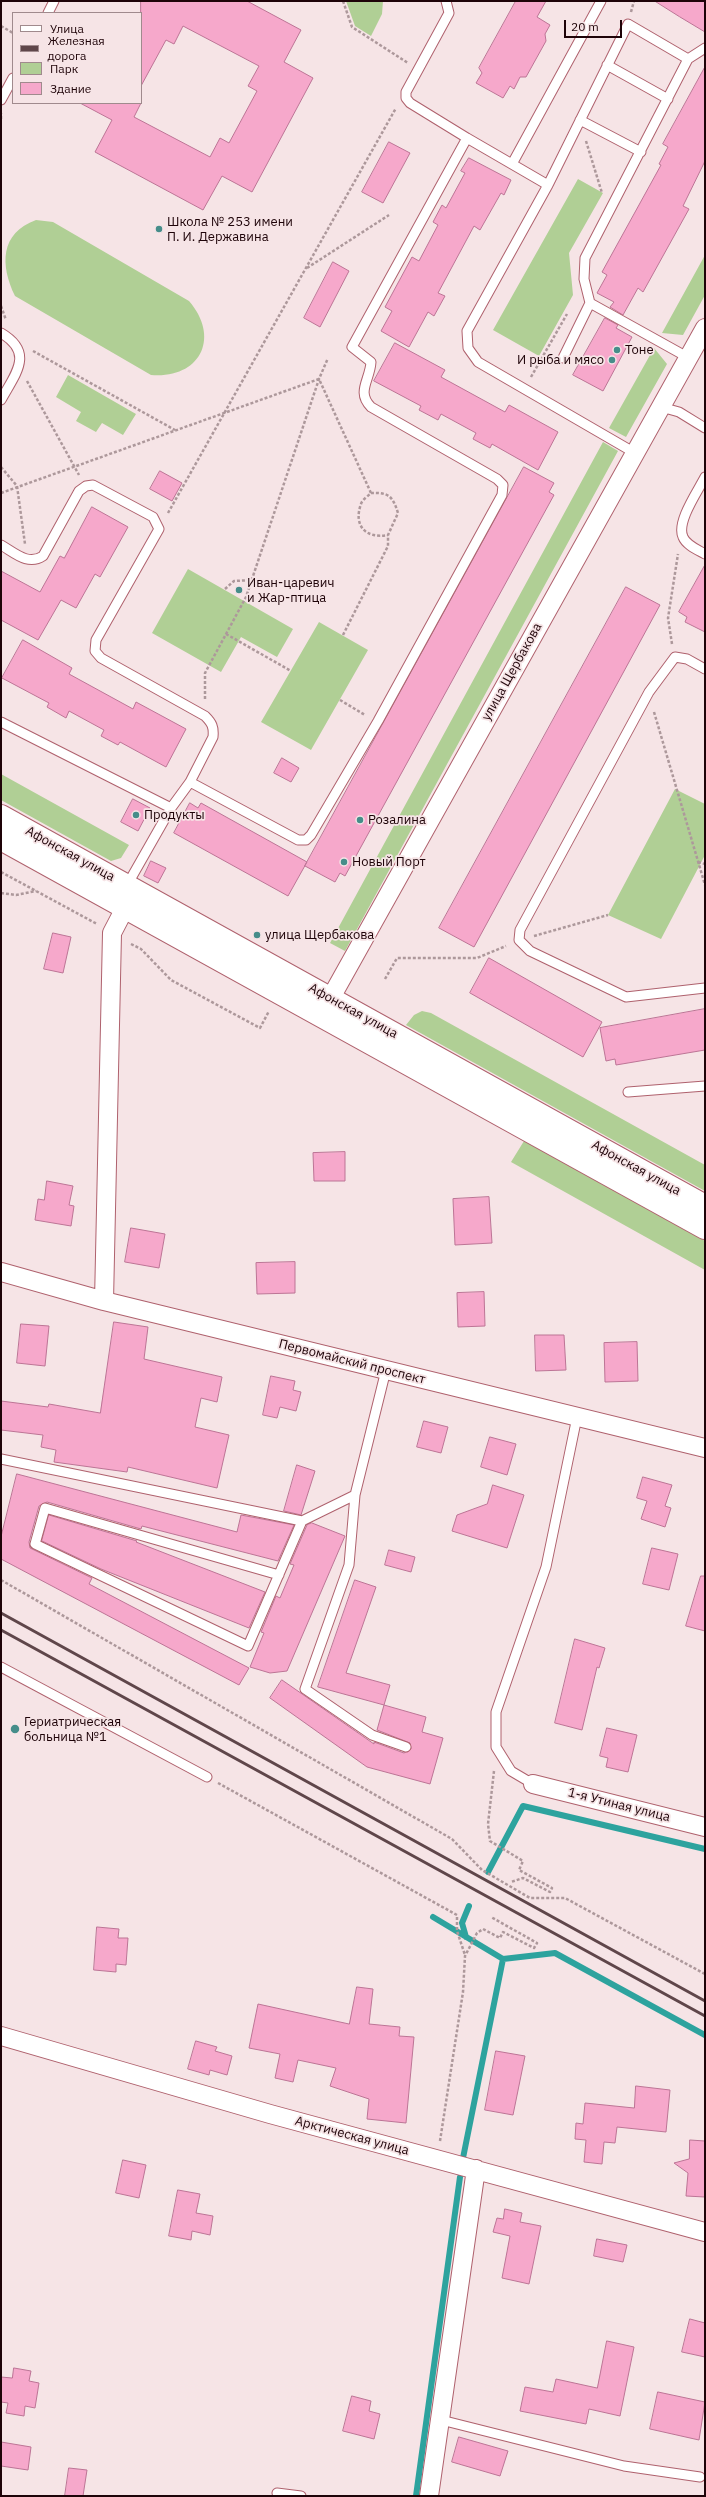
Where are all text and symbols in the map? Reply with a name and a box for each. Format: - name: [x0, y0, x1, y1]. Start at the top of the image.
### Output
- legend: [12, 12, 142, 104]
- scale bar: [566, 12, 624, 38]
- text: 20 m: [571, 19, 599, 34]
- text: Улица: [50, 21, 84, 36]
- text: Железная дорога: [47, 33, 105, 63]
- text: Парк: [50, 61, 78, 76]
- text: Здание: [50, 81, 91, 96]
- place label: Школа № 253 имени П. И. Державина: [167, 214, 293, 245]
- marker: Школа № 253 имени П. И. Державина: [154, 224, 164, 234]
- place label: Тоне: [625, 342, 654, 358]
- marker: Тоне: [612, 345, 622, 355]
- place label: И рыба и мясо: [517, 352, 604, 368]
- marker: И рыба и мясо: [607, 355, 617, 365]
- place label: Иван-царевич и Жар-птица: [247, 575, 334, 606]
- marker: Иван-царевич и Жар-птица: [234, 585, 244, 595]
- street label: улица Щербакова: [479, 620, 545, 724]
- place label: Продукты: [144, 807, 205, 823]
- marker: Продукты: [131, 810, 141, 820]
- place label: Розалина: [368, 812, 426, 828]
- marker: Розалина: [355, 815, 365, 825]
- street label: Афонская улица: [23, 823, 117, 885]
- place label: Новый Порт: [352, 854, 426, 870]
- marker: Новый Порт: [339, 857, 349, 867]
- place label: улица Щербакова: [265, 927, 374, 943]
- marker: улица Щербакова: [252, 930, 262, 940]
- street label: Афонская улица: [306, 980, 400, 1042]
- street label: Афонская улица: [589, 1137, 683, 1199]
- street label: Первомайский проспект: [277, 1336, 427, 1388]
- place label: Гериатрическая больница №1: [24, 1714, 121, 1745]
- marker: Гериатрическая больница №1: [9, 1723, 21, 1735]
- street label: 1-я Утиная улица: [566, 1785, 672, 1825]
- street label: Арктическая улица: [293, 2113, 411, 2159]

